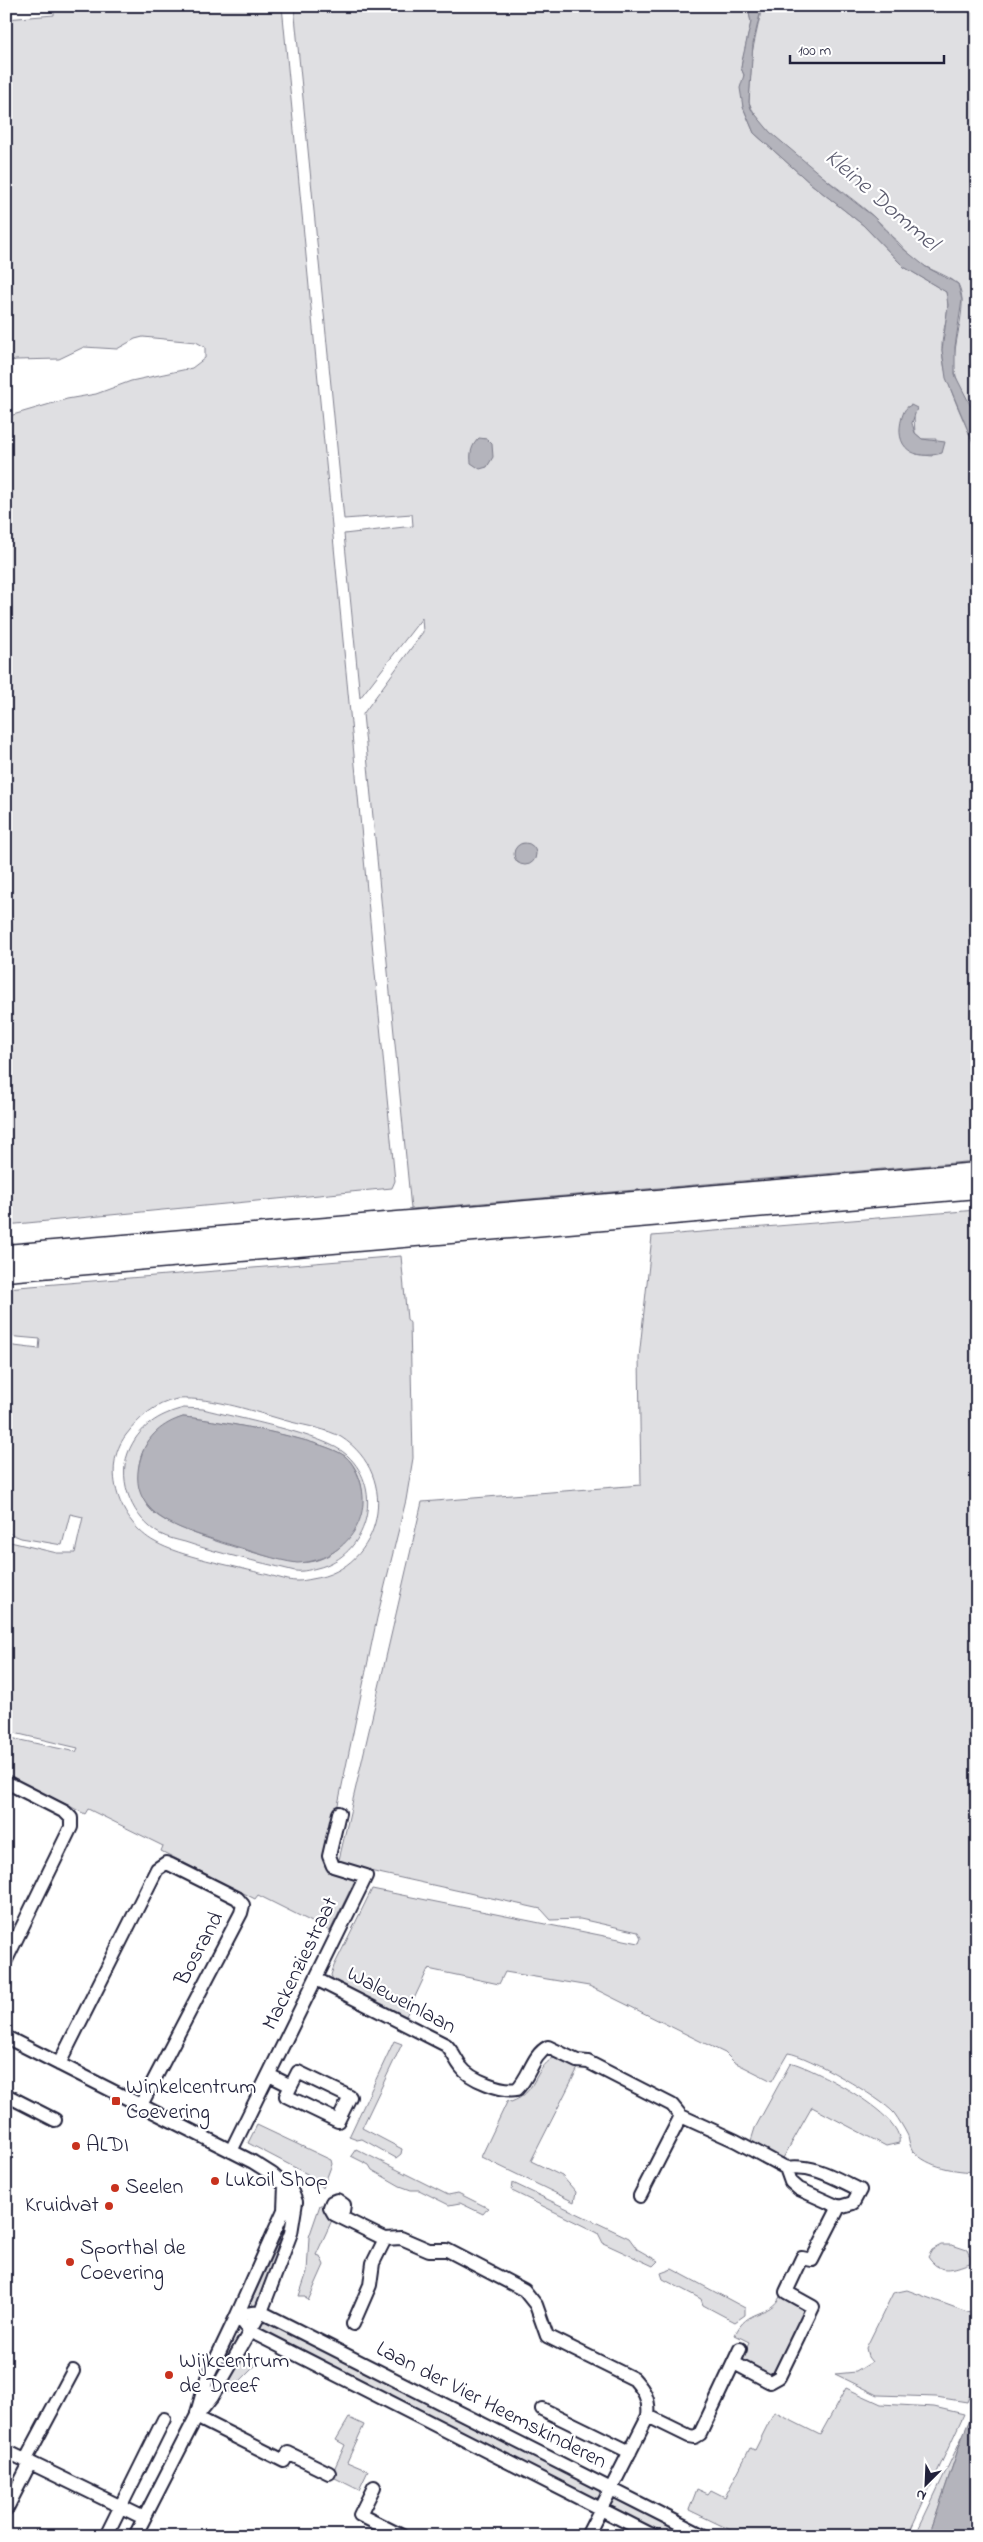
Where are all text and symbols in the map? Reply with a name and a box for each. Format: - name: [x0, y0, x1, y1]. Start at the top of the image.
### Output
- scale bar: [790, 32, 944, 64]
- text: 100 m: [798, 40, 831, 62]
- water label: Kleine Dommel: [816, 141, 948, 263]
- street label: Mackenziestraat: [255, 1891, 347, 2036]
- street label: Bosrand: [167, 1906, 233, 1992]
- street label: Waleweinlaan: [341, 1959, 461, 2043]
- place label: Winkelcentrum Coevering: [126, 2072, 256, 2130]
- marker: Winkelcentrum Coevering: [110, 2095, 122, 2107]
- place label: ALDI: [86, 2130, 129, 2162]
- marker: ALDI: [70, 2140, 82, 2152]
- place label: Lukoil Shop: [225, 2165, 328, 2197]
- place label: Seelen: [125, 2172, 183, 2204]
- marker: Lukoil Shop: [209, 2175, 221, 2187]
- marker: Seelen: [109, 2182, 121, 2194]
- place label: Kruidvat: [25, 2190, 100, 2222]
- marker: Kruidvat: [103, 2200, 115, 2212]
- place label: Sporthal de Coevering: [80, 2233, 186, 2291]
- marker: Sporthal de Coevering: [64, 2256, 76, 2268]
- street label: Laan der Vier Heemskinderen: [370, 2334, 612, 2478]
- place label: Wijkcentrum de Dreef: [179, 2346, 289, 2403]
- marker: Wijkcentrum de Dreef: [163, 2369, 175, 2381]
- north arrow: [900, 2460, 950, 2510]
- text: N: [913, 2483, 930, 2506]

